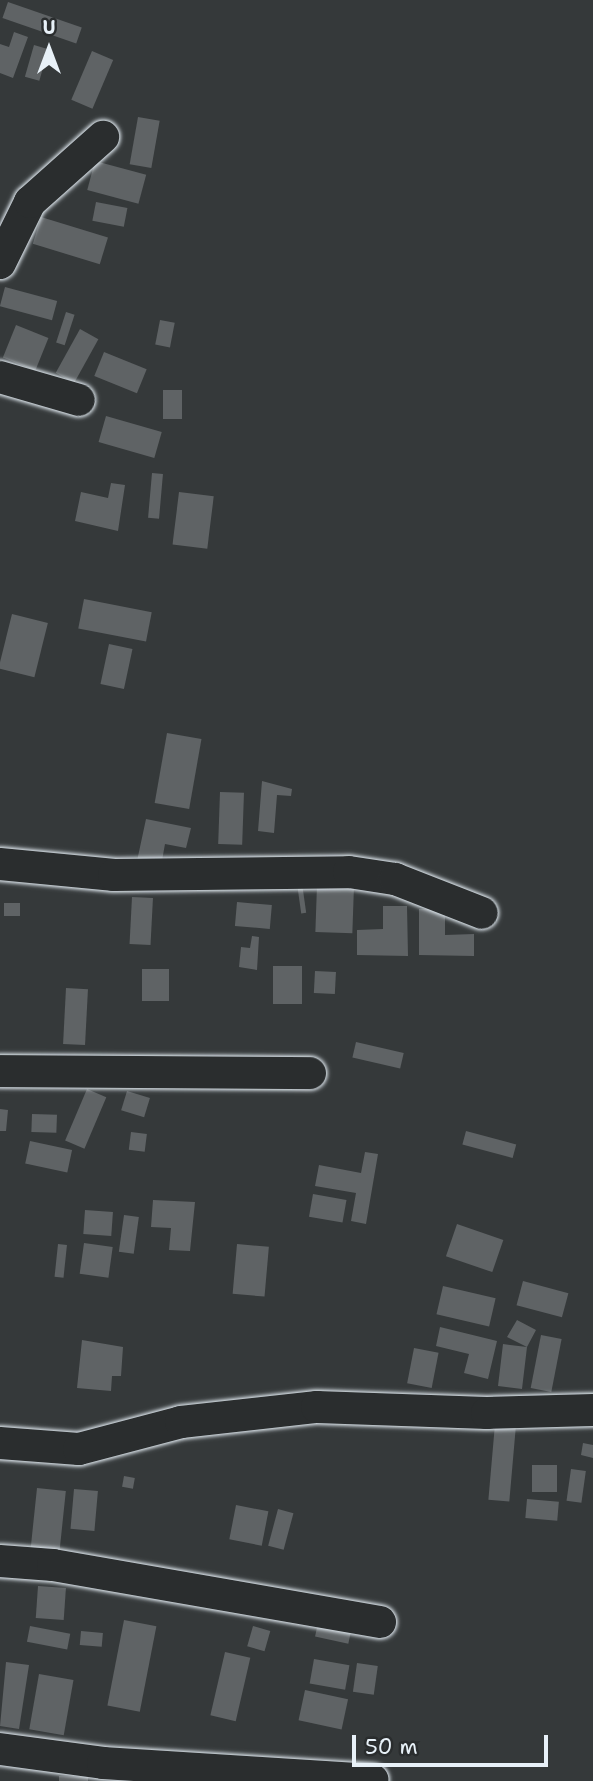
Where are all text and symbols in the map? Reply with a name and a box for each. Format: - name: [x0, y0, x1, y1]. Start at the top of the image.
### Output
- north arrow: [14, 14, 84, 84]
- text: U: [43, 15, 56, 40]
- scale bar: [355, 1722, 551, 1766]
- text: 50 m: [365, 1733, 418, 1761]

